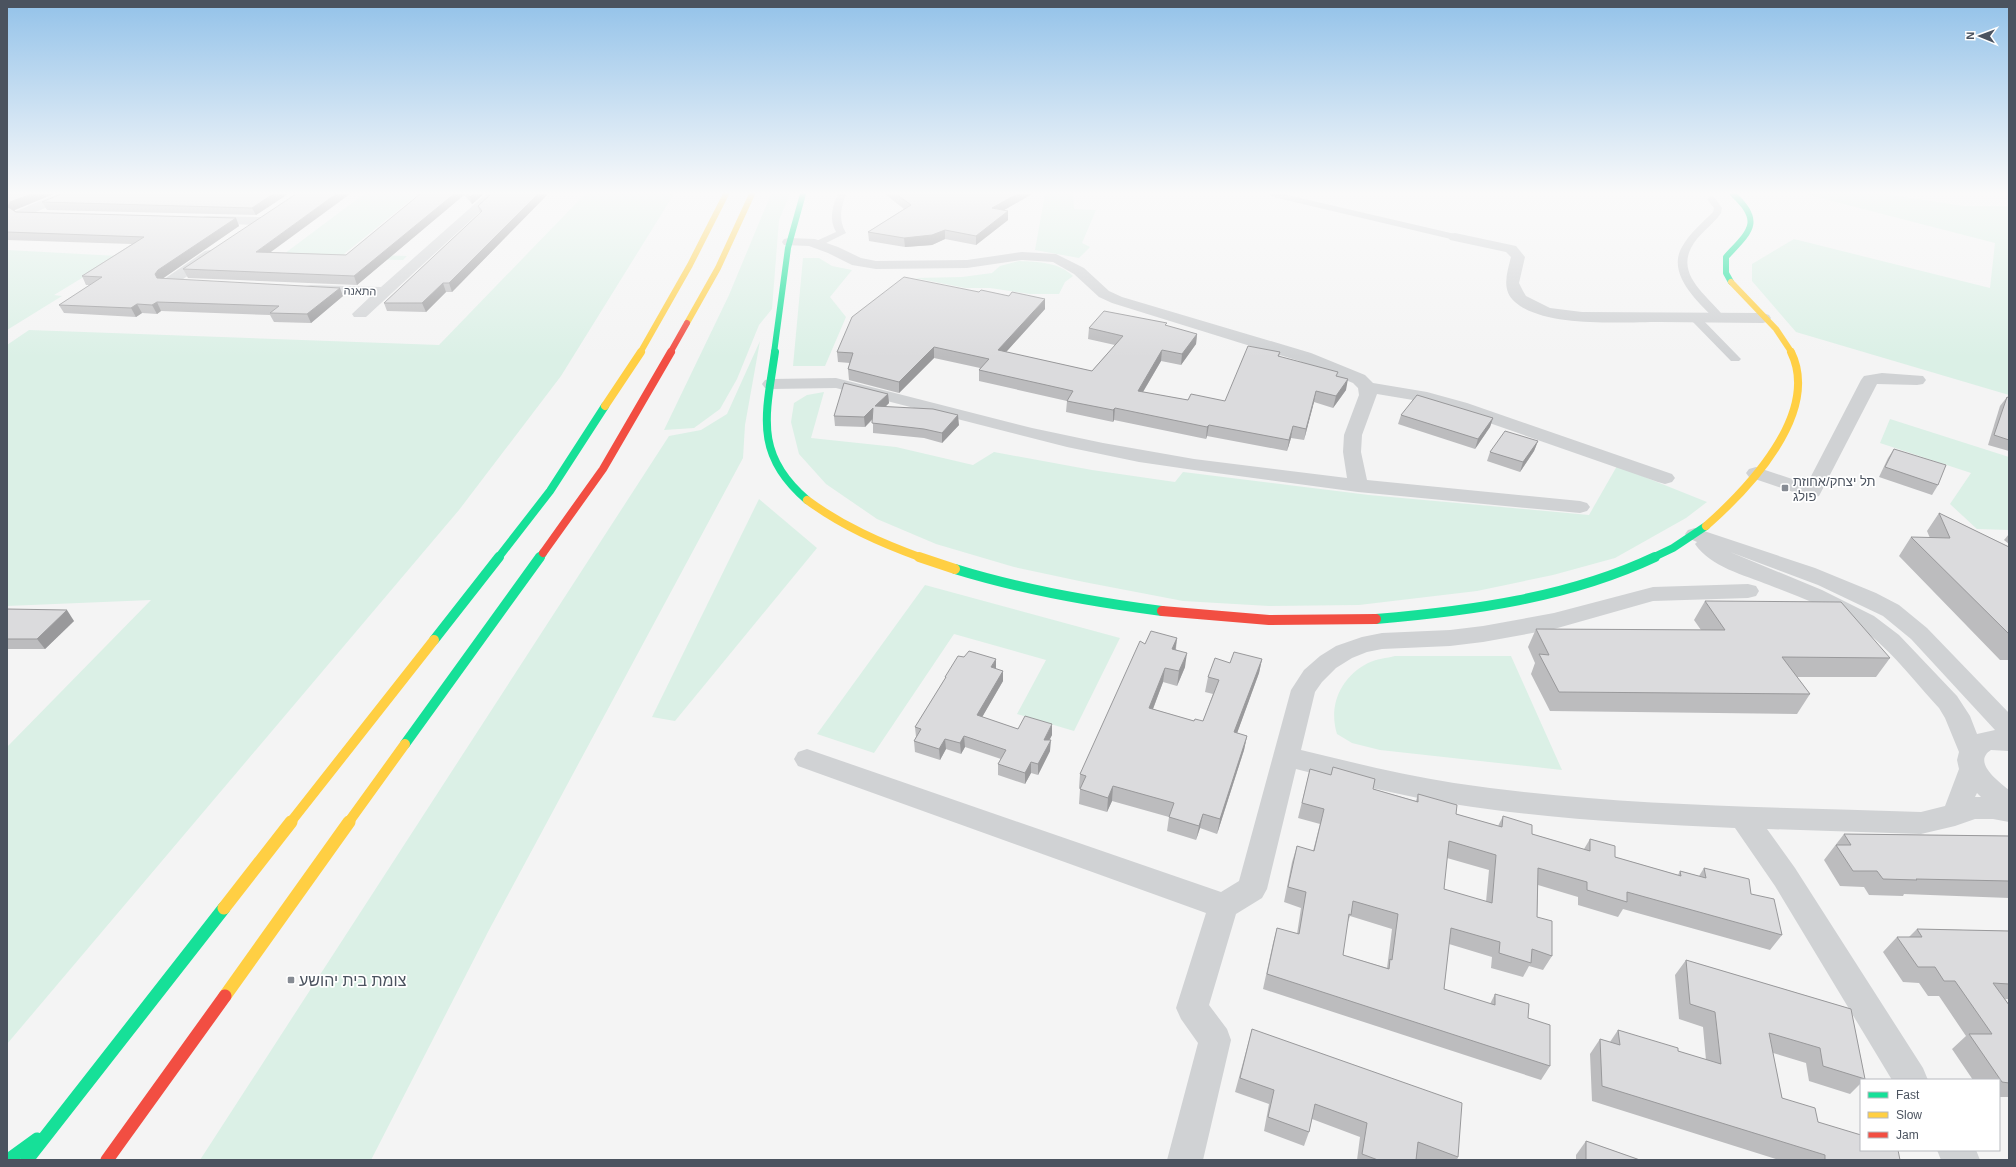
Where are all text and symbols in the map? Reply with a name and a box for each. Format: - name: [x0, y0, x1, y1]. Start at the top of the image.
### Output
- north arrow: [1960, 16, 2000, 56]
- text: N: [1964, 32, 1976, 40]
- street label: התאנה: [343, 284, 377, 298]
- place label: תל יצחק/אחוזת פולג: [1793, 474, 1876, 504]
- marker: תל יצחק/אחוזת פולג: [1780, 483, 1790, 493]
- place label: צומת בית יהושע: [299, 972, 407, 989]
- marker: צומת בית יהושע: [286, 975, 296, 985]
- legend: [1860, 1079, 2000, 1151]
- text: Fast: [1896, 1088, 1920, 1102]
- text: Slow: [1896, 1108, 1922, 1122]
- text: Jam: [1896, 1128, 1919, 1142]

